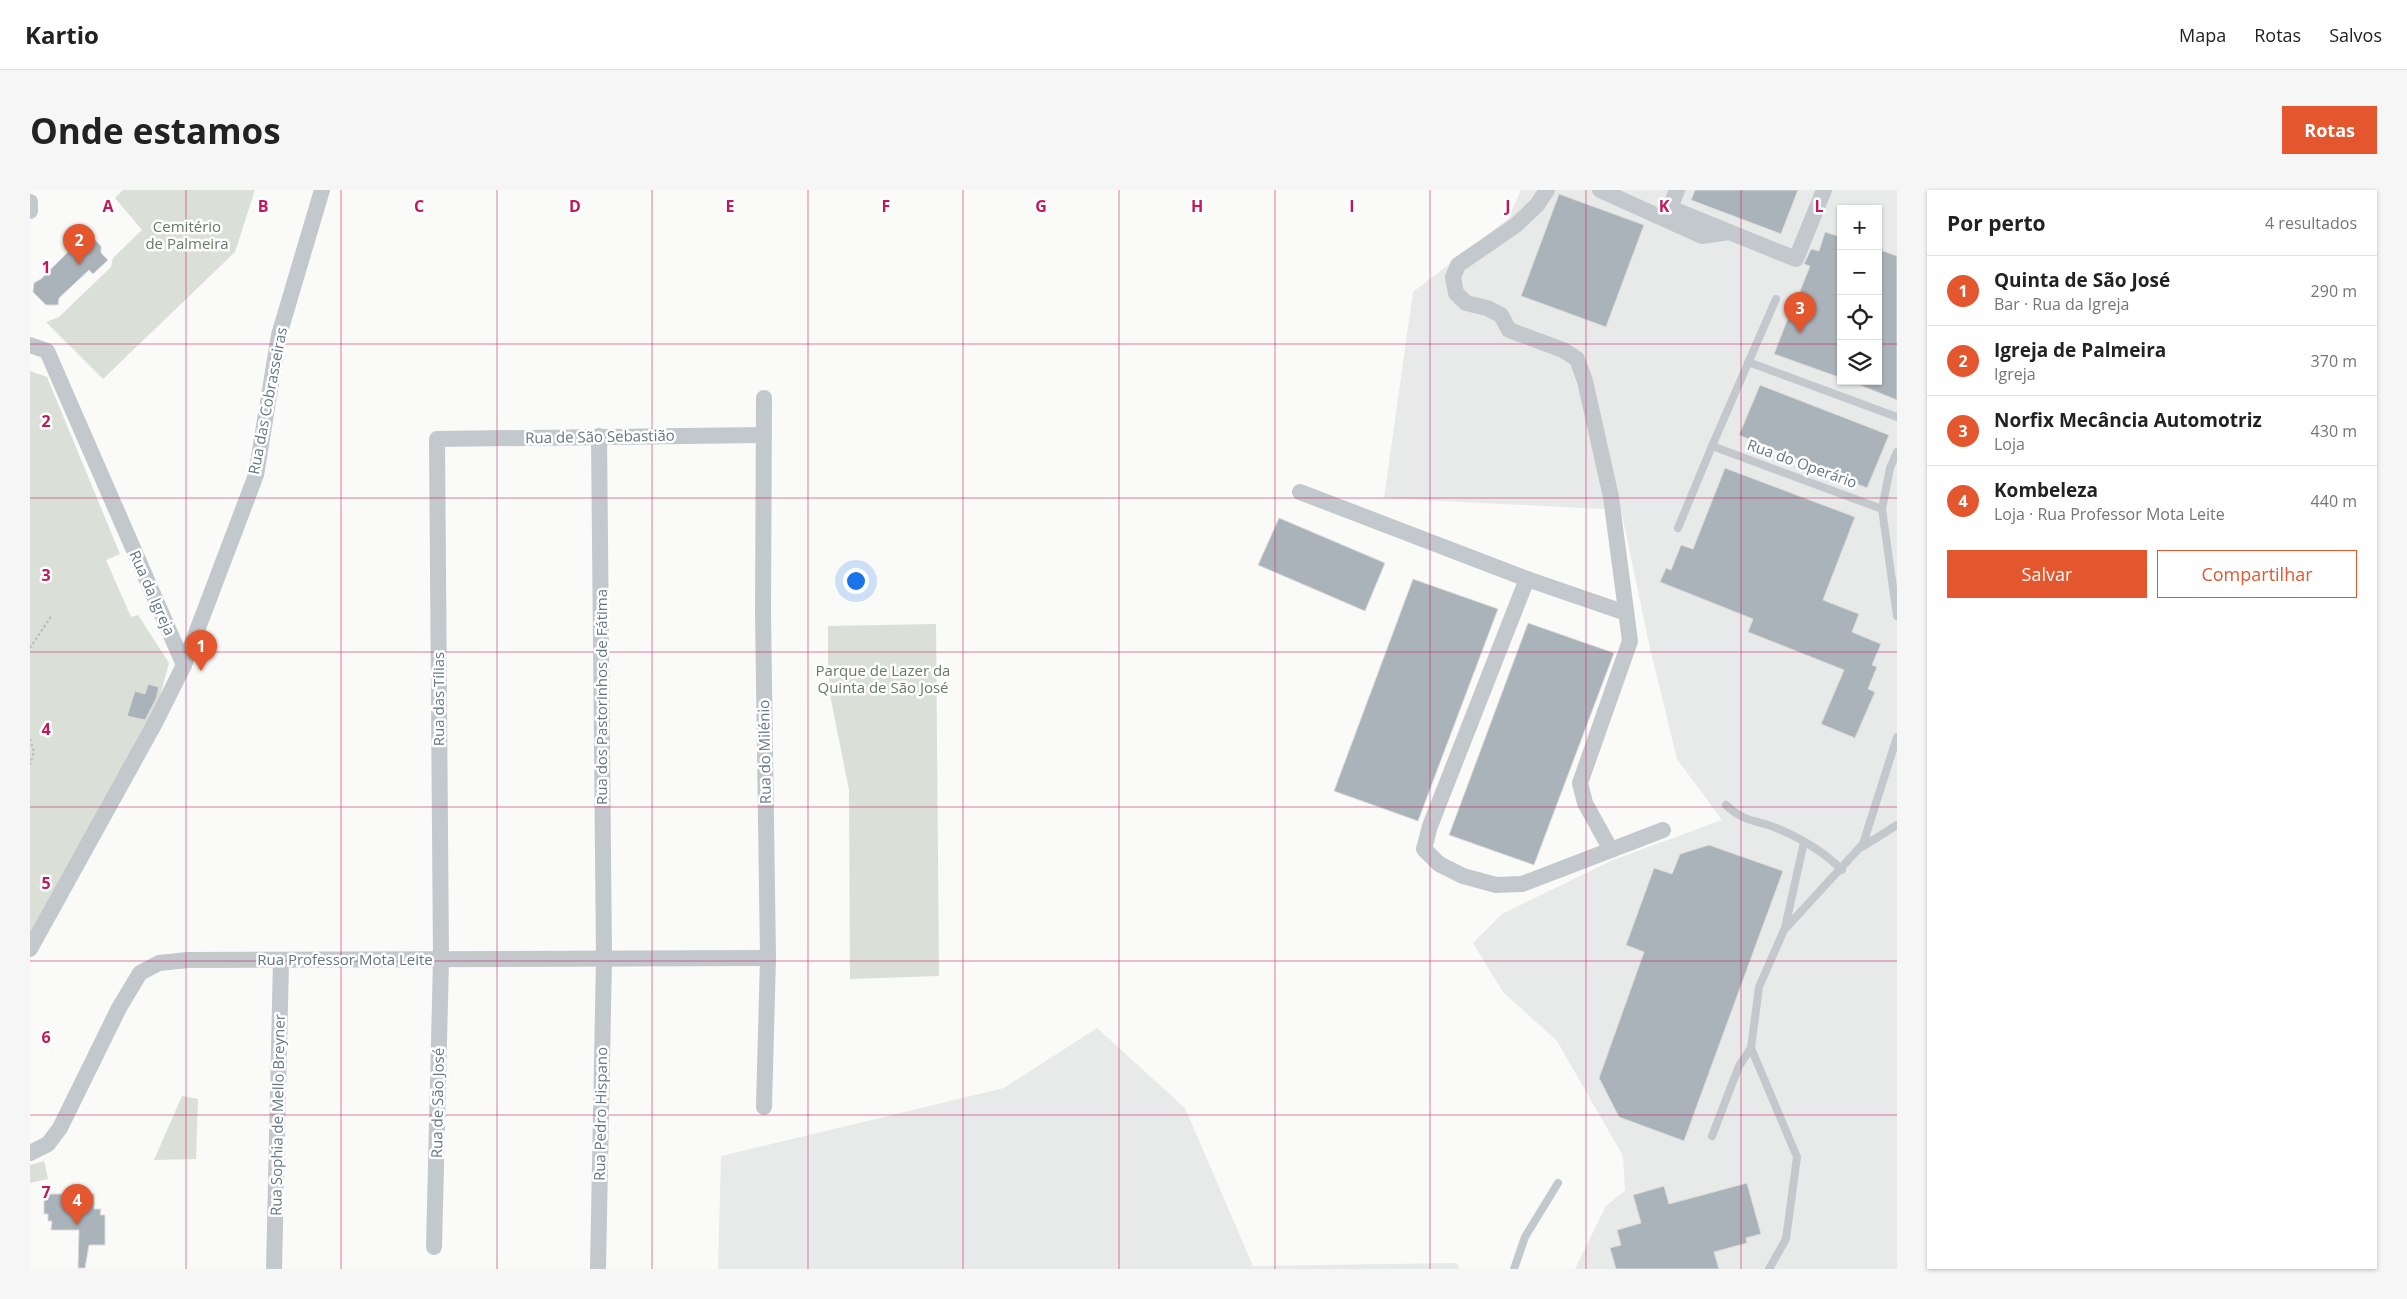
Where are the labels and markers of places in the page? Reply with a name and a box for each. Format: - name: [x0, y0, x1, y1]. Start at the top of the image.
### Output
- pin: 2: [63, 224, 95, 265]
- pin: 3: [1784, 292, 1816, 333]
- pin: 1: [185, 630, 217, 671]
- pin: 4: [61, 1184, 93, 1225]

